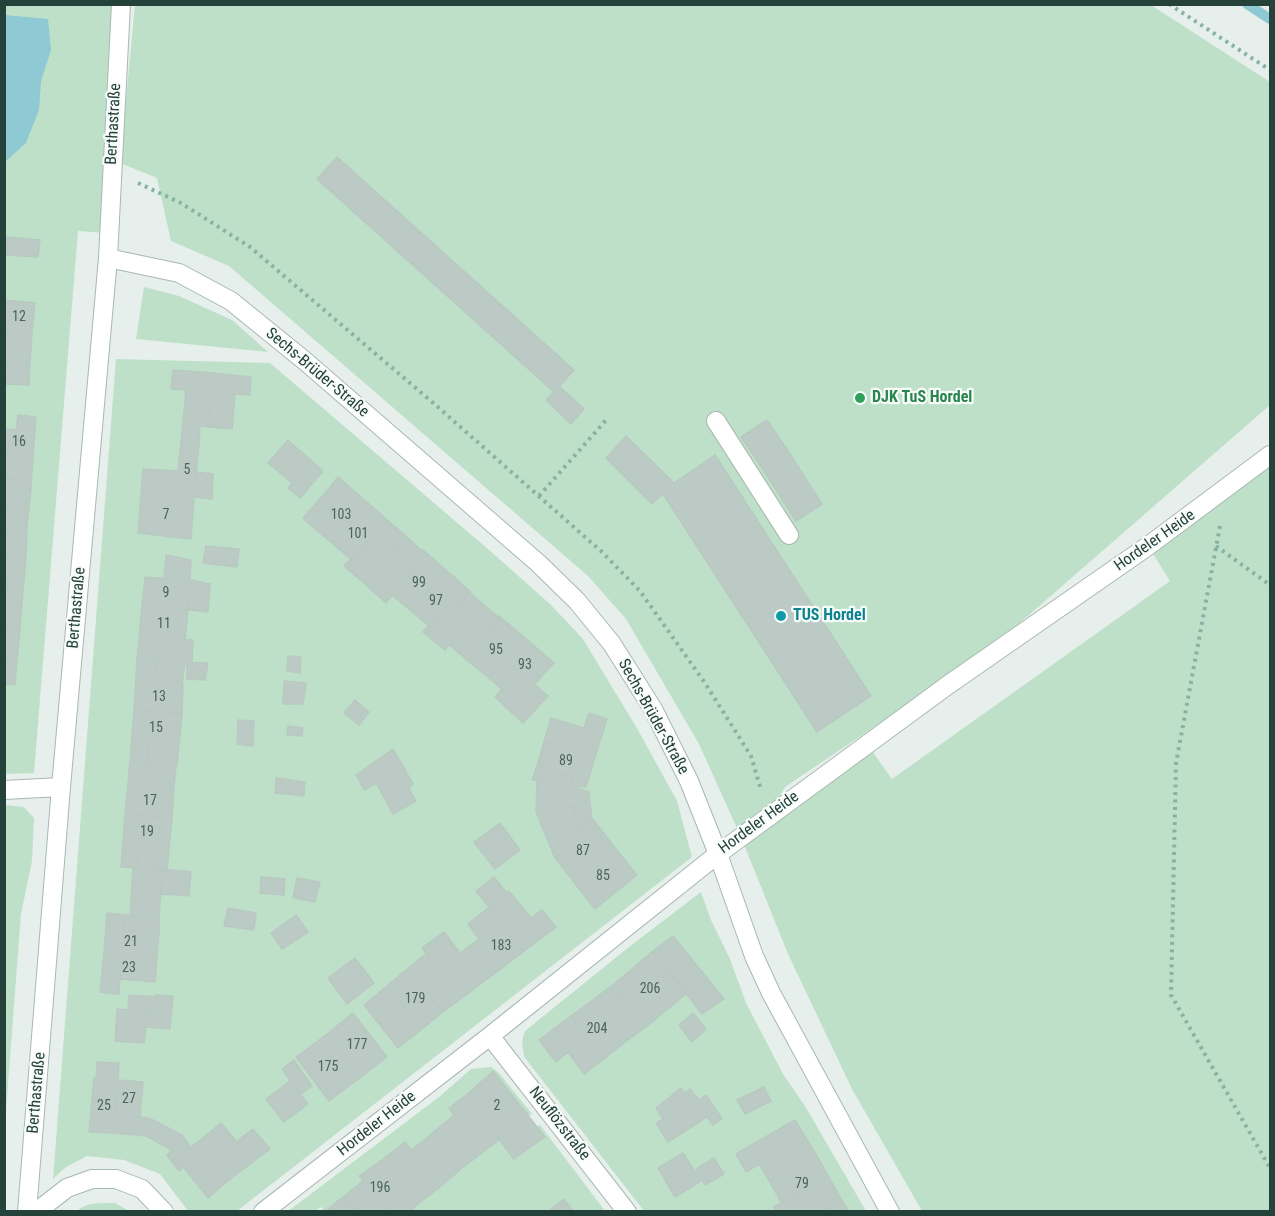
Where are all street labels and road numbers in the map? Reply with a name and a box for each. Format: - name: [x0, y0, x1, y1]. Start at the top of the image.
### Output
- street label: Berthastraße: [102, 83, 126, 165]
- street label: Sechs-Brüder-Straße: [261, 324, 373, 422]
- street label: Hordeler Heide: [1111, 506, 1199, 576]
- street label: Berthastraße: [64, 566, 90, 650]
- street label: Sechs-Brüder-Straße: [613, 656, 693, 778]
- street label: Hordeler Heide: [715, 787, 803, 859]
- street label: Berthastraße: [24, 1051, 50, 1135]
- street label: Neuflözstraße: [524, 1083, 594, 1165]
- street label: Hordeler Heide: [334, 1087, 420, 1161]

